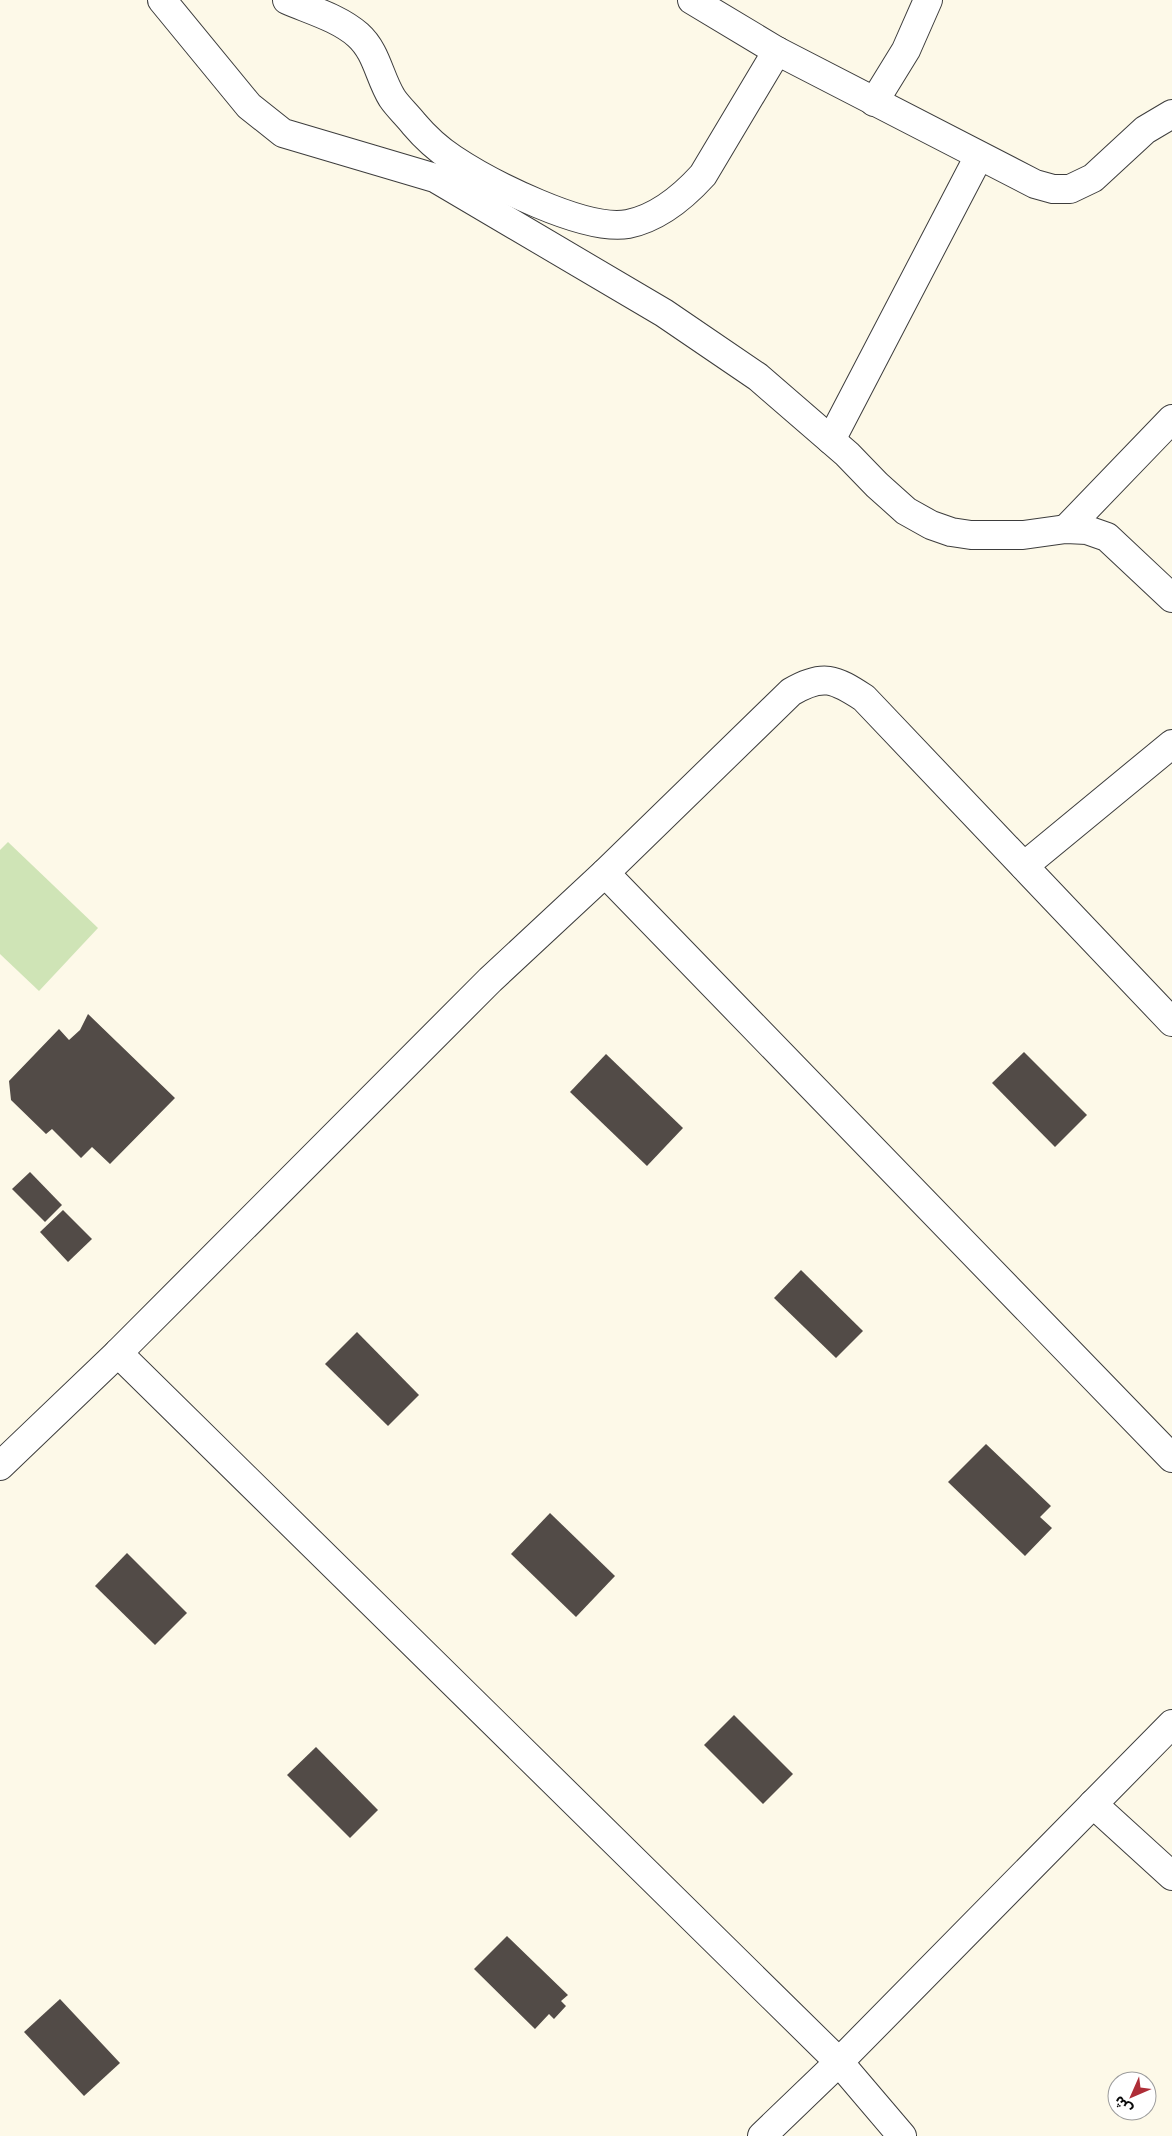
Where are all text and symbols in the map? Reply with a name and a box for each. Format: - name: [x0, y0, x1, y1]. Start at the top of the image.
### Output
- north arrow: [1107, 2071, 1157, 2121]
- text: ش: [1110, 2092, 1136, 2118]

